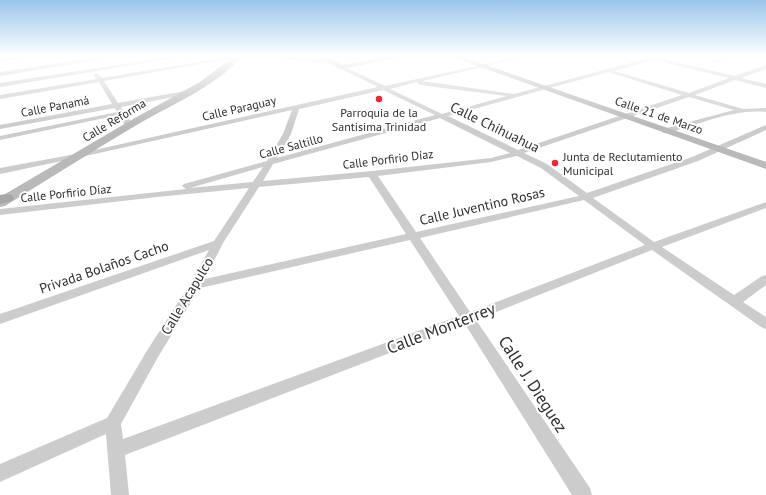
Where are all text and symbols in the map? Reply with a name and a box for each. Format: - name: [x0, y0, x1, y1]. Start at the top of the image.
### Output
- street label: Calle Panamá: [20, 92, 91, 120]
- street label: Calle Paraguay: [200, 92, 278, 124]
- street label: Calle 21 de Marzo: [613, 93, 705, 137]
- marker: Parroquia de la Santisima Trinidad: [374, 94, 384, 104]
- street label: Calle Reforma: [80, 95, 149, 145]
- street label: Calle Chihuahua: [447, 98, 543, 156]
- place label: Parroquia de la Santisima Trinidad: [332, 105, 426, 134]
- street label: Calle Saltillo: [257, 130, 325, 162]
- street label: Calle Porfirio Díaz: [342, 146, 434, 172]
- place label: Junta de Reclutamiento Municipal: [562, 149, 682, 178]
- marker: Junta de Reclutamiento Municipal: [550, 158, 560, 168]
- street label: Calle Porfirio Díaz: [20, 181, 112, 205]
- street label: Calle Juventino Rosas: [418, 183, 546, 229]
- street label: Privada Bolaños Cacho: [37, 236, 171, 298]
- street label: Calle Acapulco: [157, 254, 217, 338]
- street label: Calle Monterrey: [383, 297, 499, 359]
- street label: Calle J. Dieguez: [493, 331, 573, 437]

